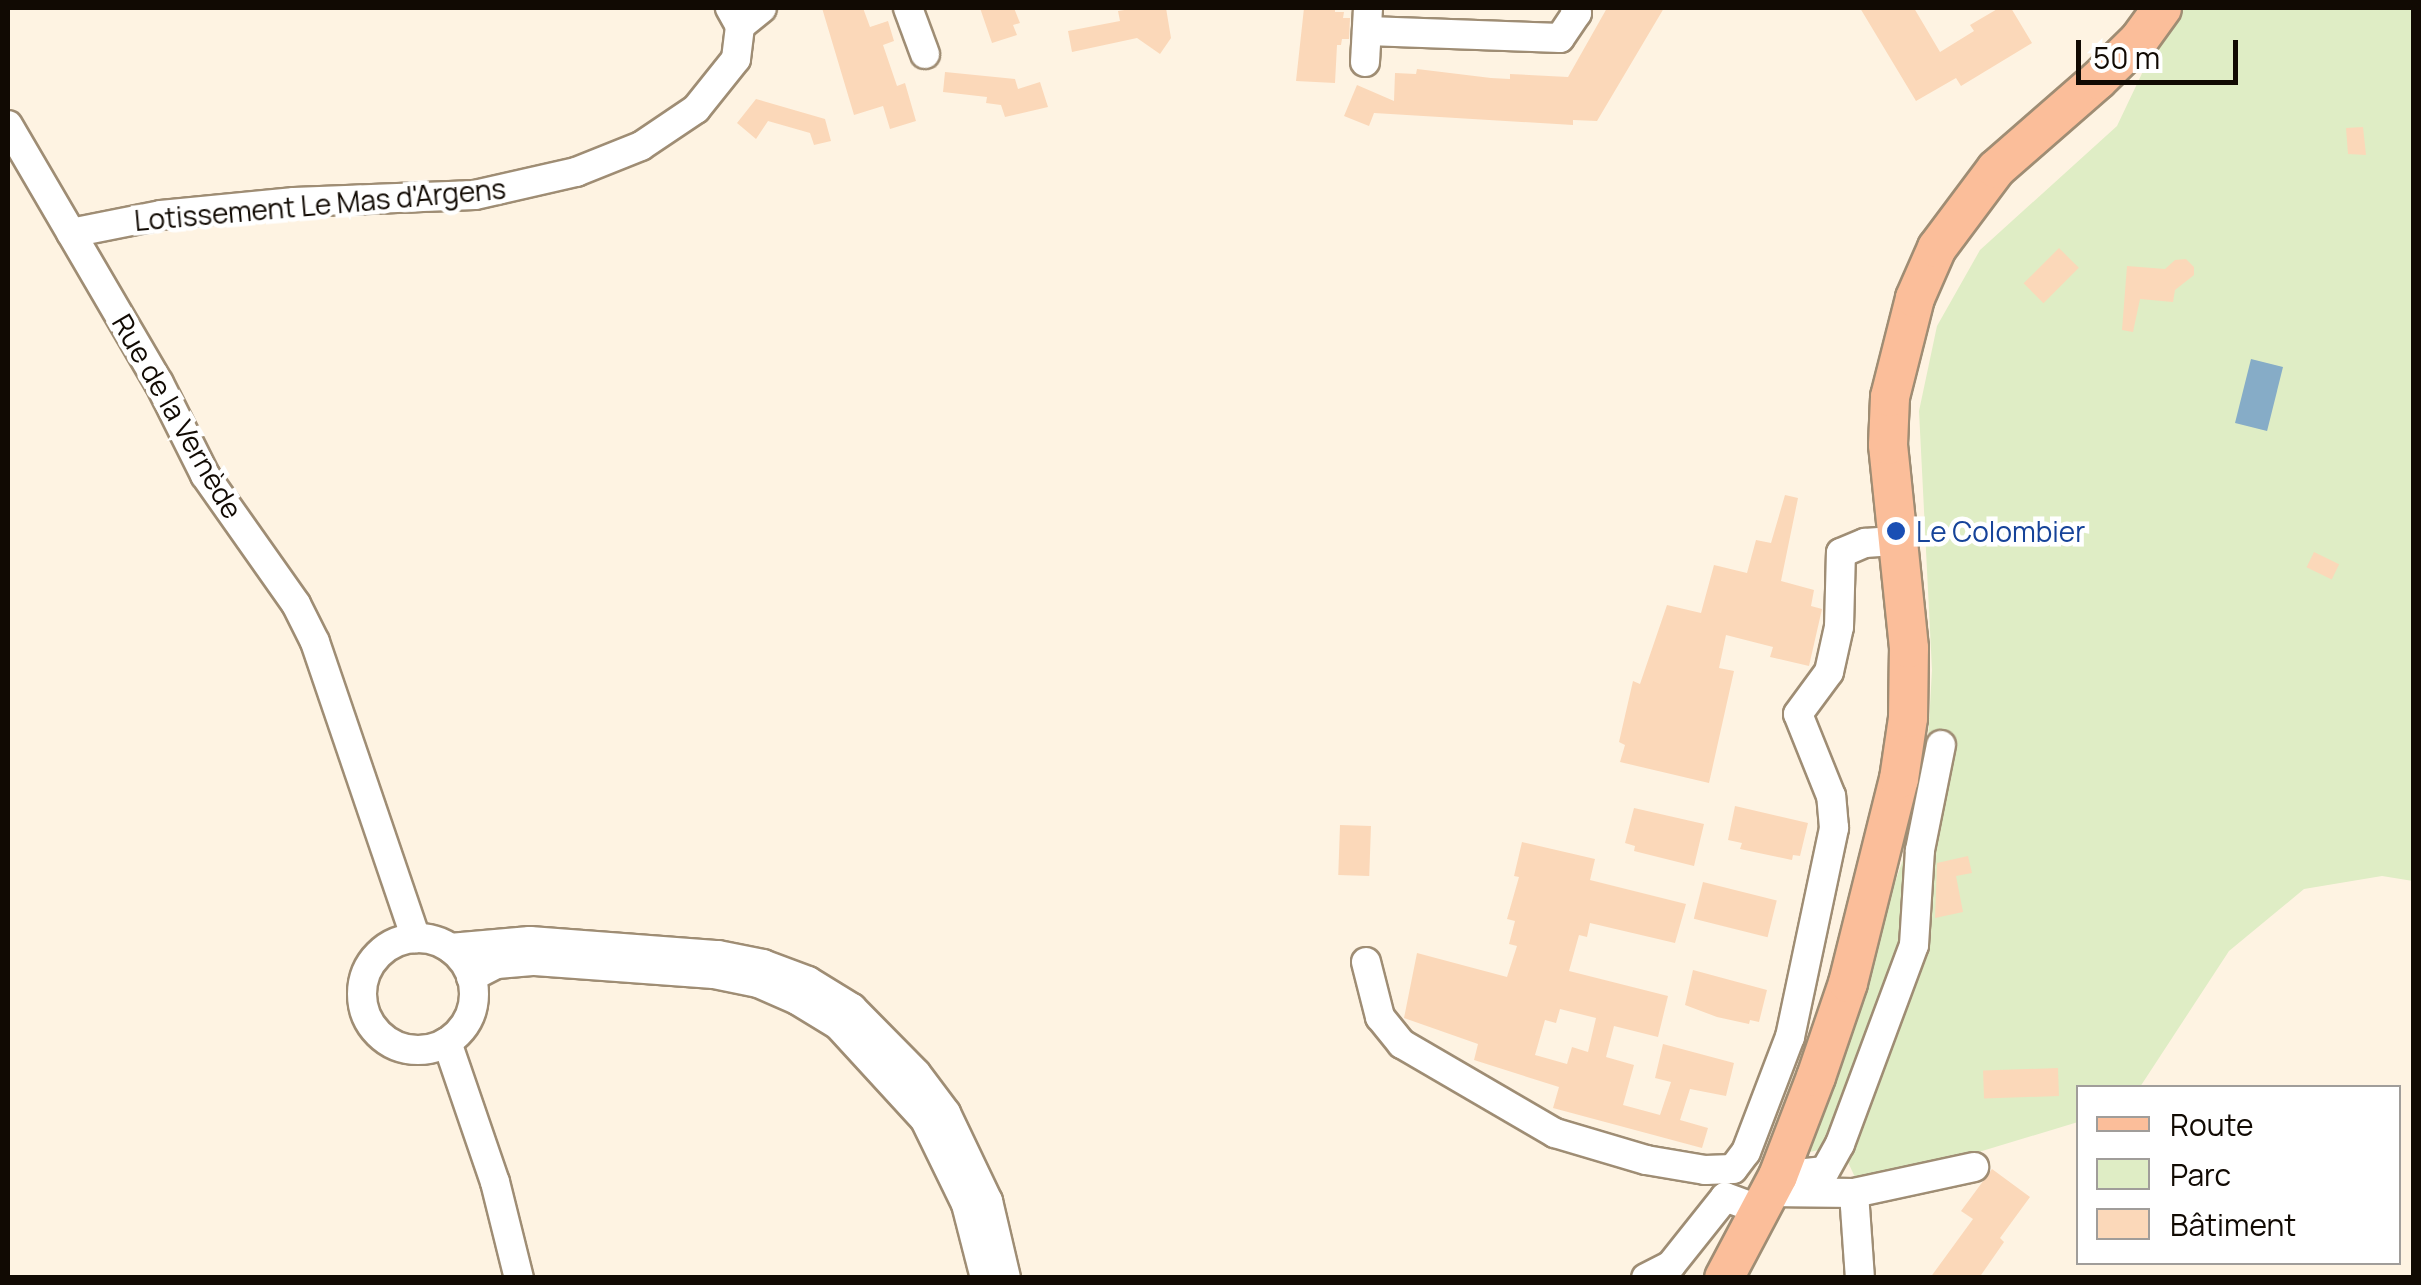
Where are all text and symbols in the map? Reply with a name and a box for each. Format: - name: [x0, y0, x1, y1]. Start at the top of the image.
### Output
- scale bar: [2081, 20, 2244, 82]
- text: 50 m: [2093, 37, 2160, 78]
- street label: Lotissement Le Mas d'Argens: [133, 171, 507, 237]
- street label: Rue de la Vernède: [106, 308, 250, 524]
- place label: Le Colombier: [1916, 514, 2085, 548]
- marker: Le Colombier: [1885, 520, 1907, 542]
- legend: [2076, 1085, 2401, 1265]
- text: Route: [2170, 1104, 2253, 1145]
- text: Parc: [2170, 1154, 2231, 1195]
- text: Bâtiment: [2170, 1204, 2296, 1245]

